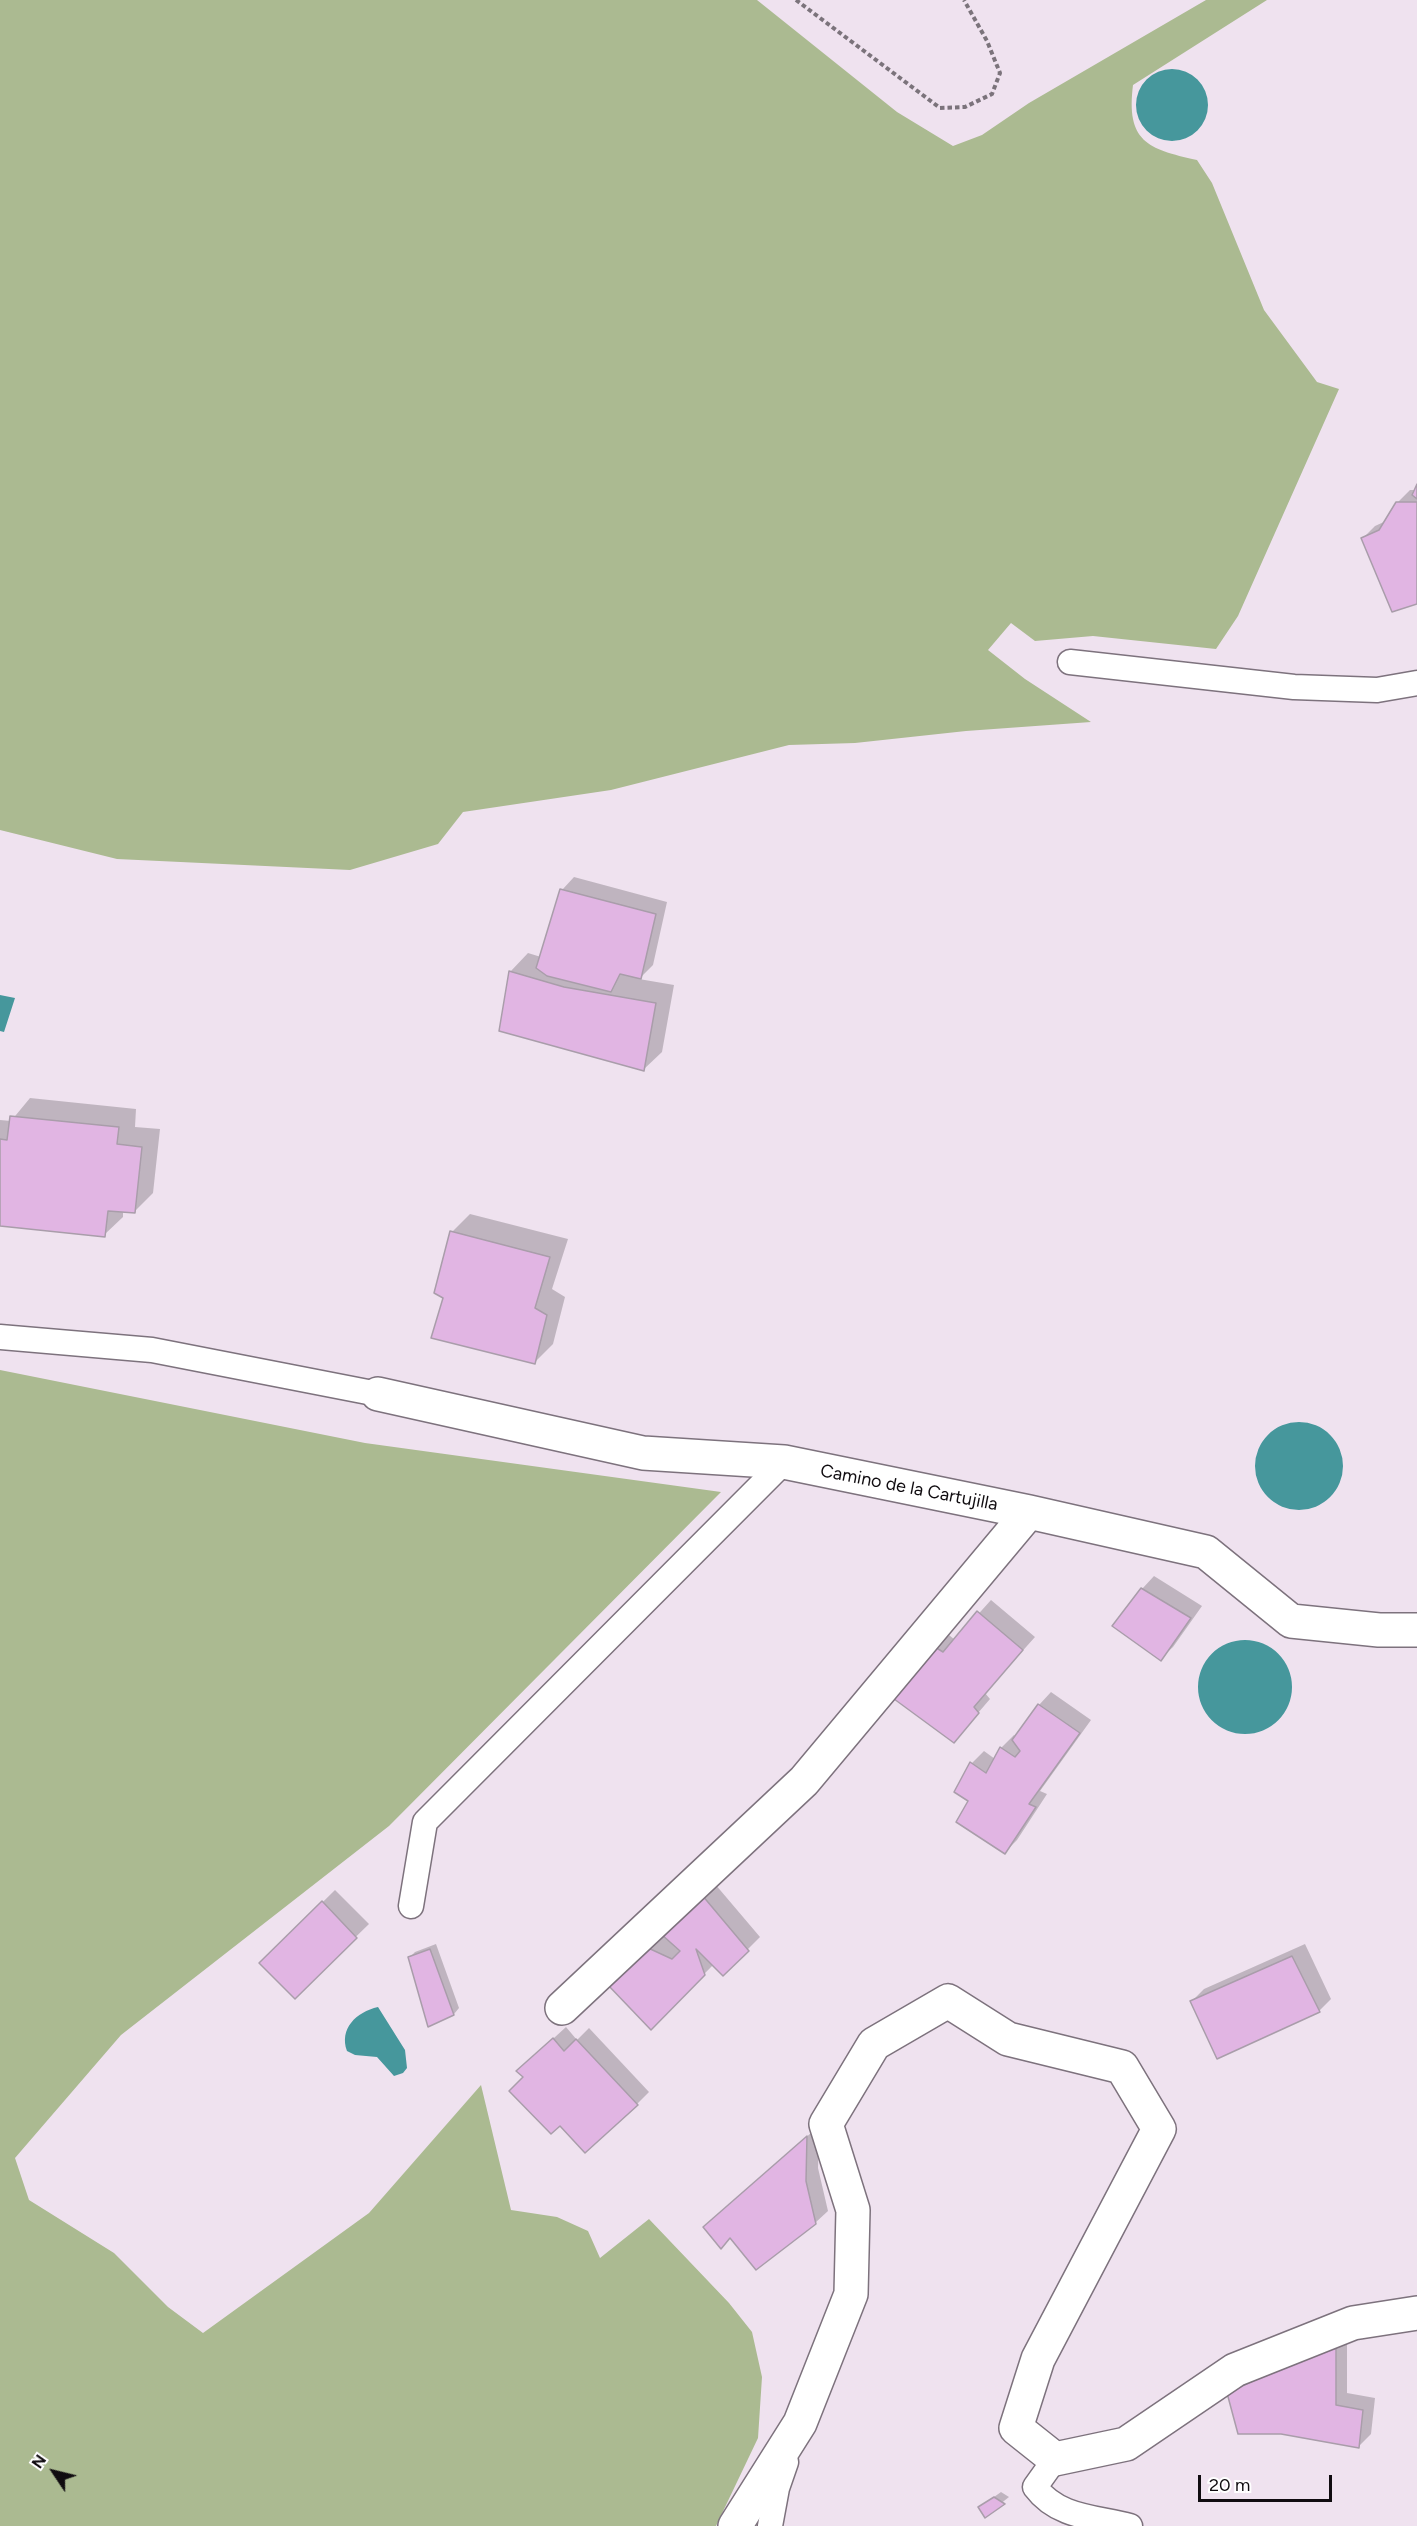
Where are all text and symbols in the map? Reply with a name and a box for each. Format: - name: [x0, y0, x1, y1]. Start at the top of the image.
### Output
- street label: Camino de la Cartujilla: [818, 1460, 1000, 1516]
- north arrow: [24, 2442, 84, 2502]
- text: N: [28, 2451, 50, 2472]
- scale bar: [1201, 2463, 1334, 2501]
- text: 20 m: [1209, 2474, 1250, 2496]

